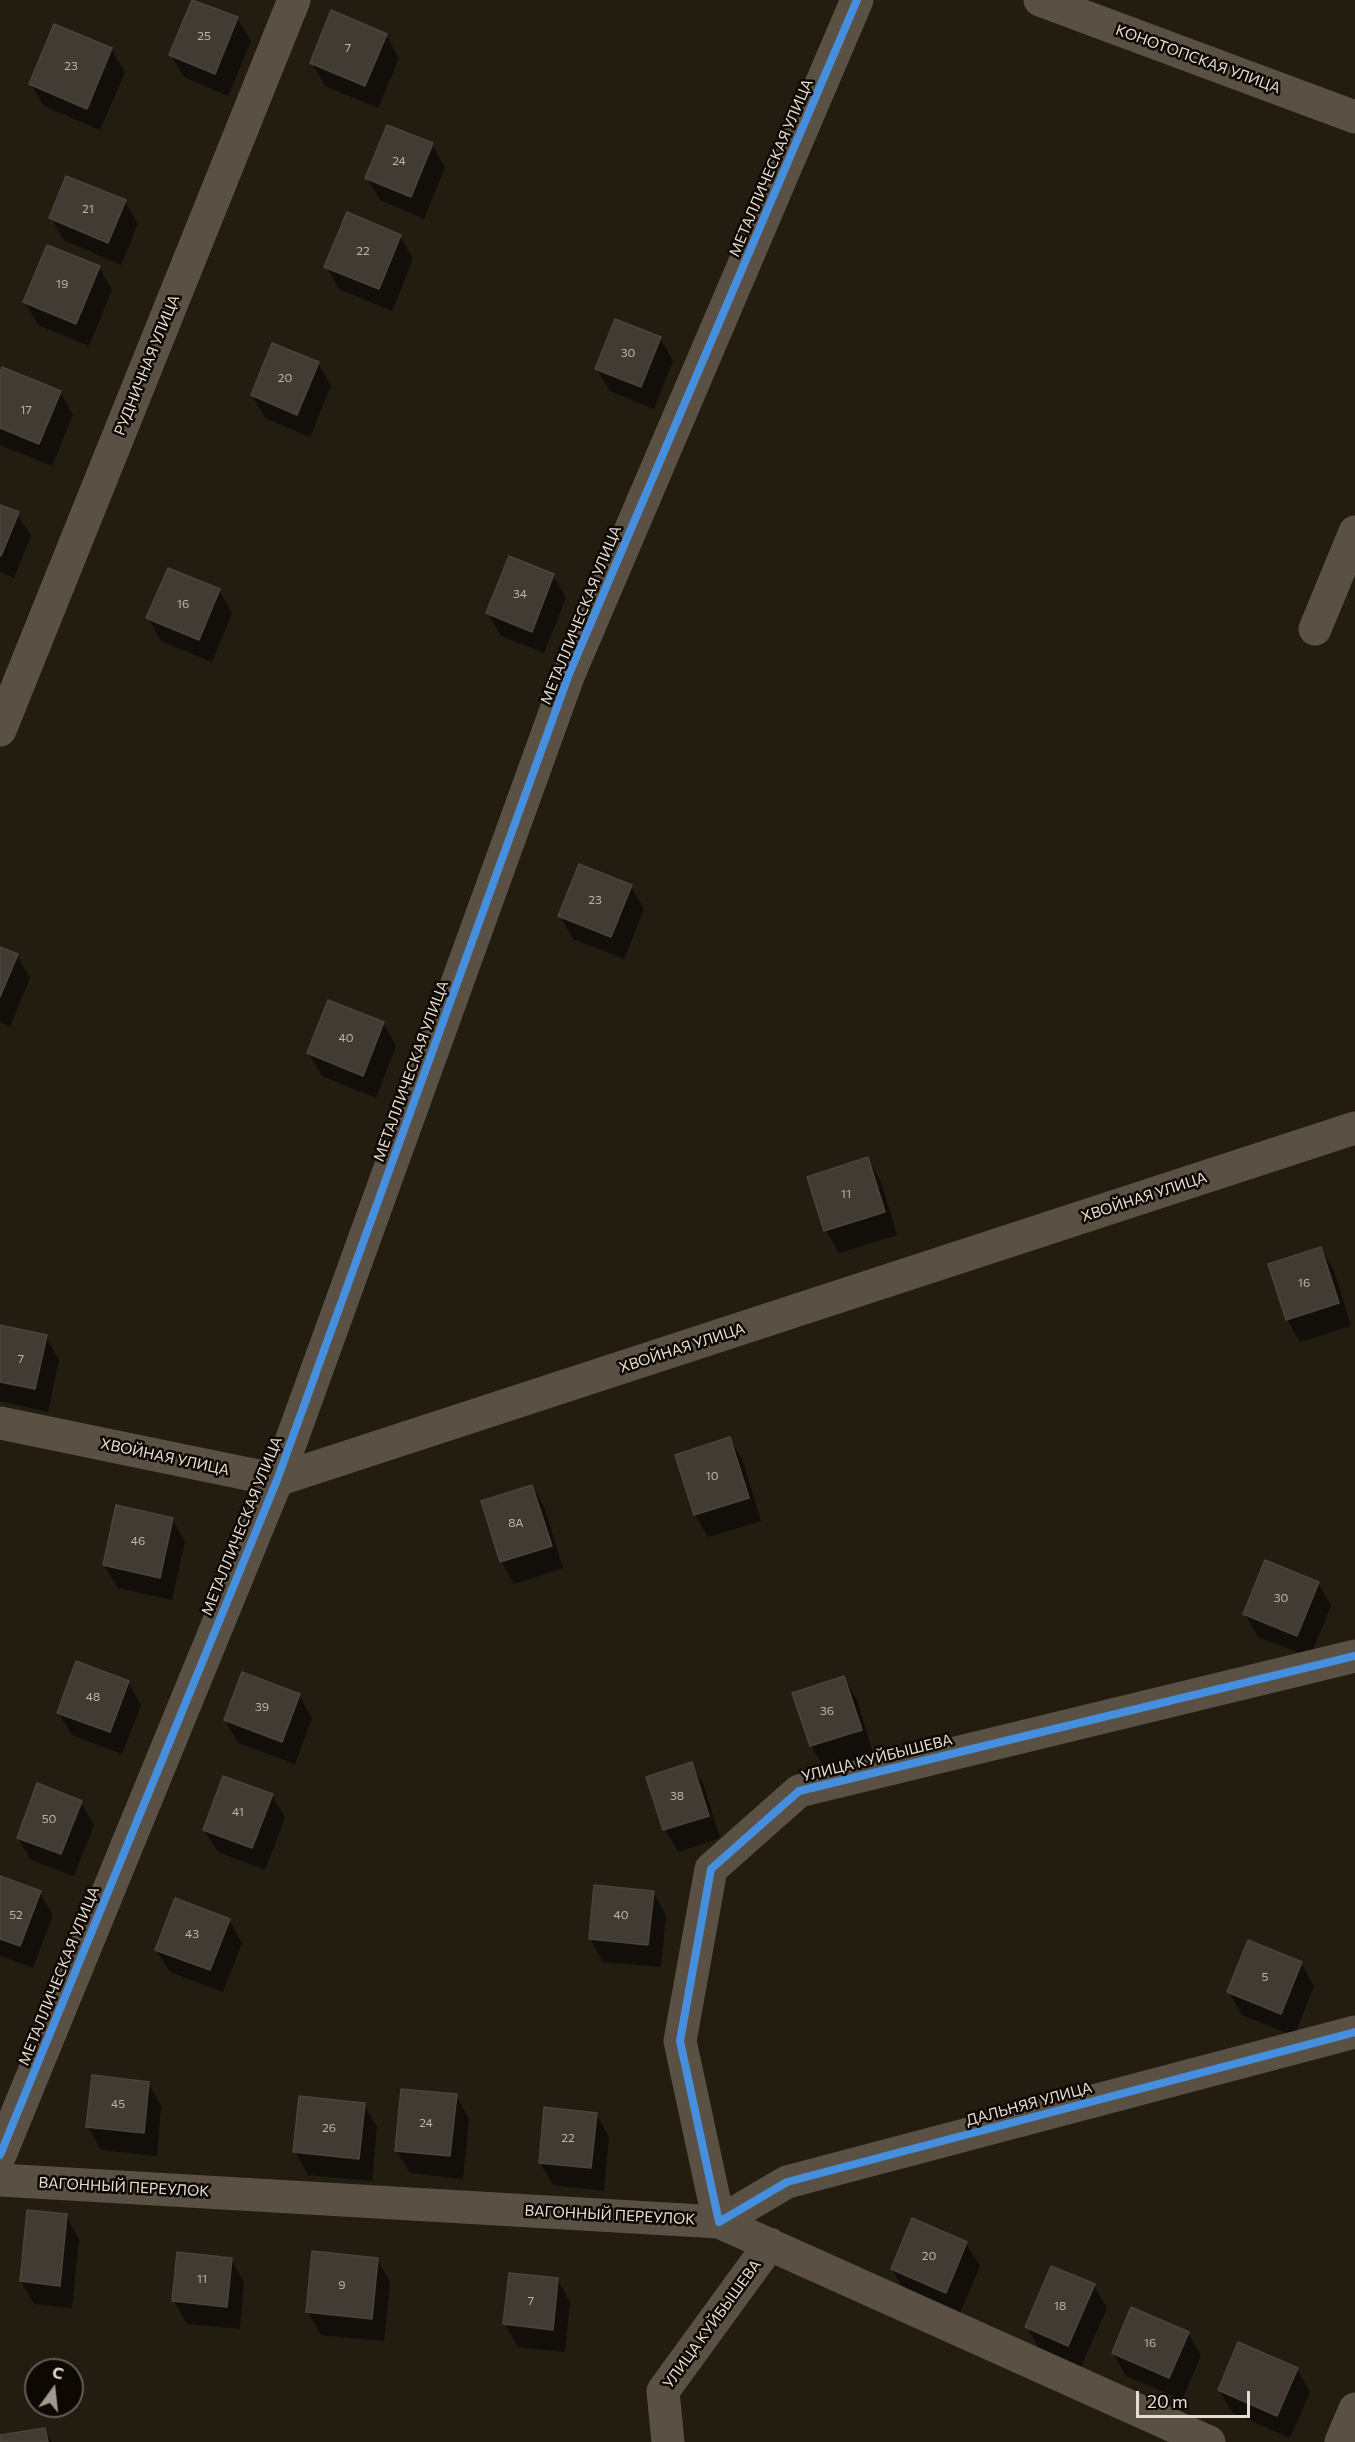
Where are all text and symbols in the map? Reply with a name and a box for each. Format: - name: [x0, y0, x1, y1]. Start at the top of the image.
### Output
- street label: КОНОТОПСКАЯ УЛИЦА: [1113, 21, 1283, 97]
- house number: 25: [197, 29, 211, 43]
- house number: 7: [345, 41, 351, 55]
- house number: 23: [64, 59, 78, 73]
- street label: МЕТАЛЛИЧЕСКАЯ УЛИЦА: [725, 76, 817, 260]
- house number: 24: [392, 154, 406, 168]
- house number: 21: [82, 202, 94, 216]
- house number: 22: [356, 244, 370, 258]
- house number: 19: [56, 277, 68, 291]
- street label: РУДНИЧНАЯ УЛИЦА: [111, 292, 183, 438]
- house number: 30: [621, 346, 635, 360]
- house number: 20: [278, 371, 292, 385]
- house number: 17: [20, 403, 32, 417]
- street label: МЕТАЛЛИЧЕСКАЯ УЛИЦА: [537, 523, 625, 707]
- house number: 34: [513, 587, 527, 601]
- house number: 16: [177, 597, 189, 611]
- house number: 23: [588, 893, 602, 907]
- street label: МЕТАЛЛИЧЕСКАЯ УЛИЦА: [370, 978, 452, 1164]
- house number: 40: [338, 1031, 354, 1045]
- street label: ХВОЙНАЯ УЛИЦА: [1079, 1168, 1209, 1226]
- house number: 11: [841, 1187, 851, 1201]
- house number: 16: [1298, 1276, 1310, 1290]
- street label: ХВОЙНАЯ УЛИЦА: [617, 1319, 747, 1377]
- house number: 7: [18, 1352, 24, 1366]
- street label: МЕТАЛЛИЧЕСКАЯ УЛИЦА: [198, 1434, 286, 1618]
- street label: ХВОЙНАЯ УЛИЦА: [99, 1435, 231, 1479]
- house number: 10: [706, 1469, 718, 1483]
- house number: 8А: [508, 1516, 524, 1530]
- house number: 46: [131, 1534, 145, 1548]
- house number: 30: [1274, 1591, 1288, 1605]
- house number: 48: [86, 1690, 100, 1704]
- house number: 39: [255, 1700, 269, 1714]
- house number: 36: [820, 1704, 834, 1718]
- street label: УЛИЦА КУЙБЫШЕВА: [800, 1731, 954, 1785]
- house number: 38: [670, 1789, 684, 1803]
- house number: 41: [232, 1805, 244, 1819]
- house number: 50: [42, 1812, 56, 1826]
- street label: МЕТАЛЛИЧЕСКАЯ УЛИЦА: [15, 1884, 103, 2068]
- house number: 52: [9, 1908, 23, 1922]
- house number: 40: [613, 1908, 629, 1922]
- house number: 43: [185, 1927, 199, 1941]
- house number: 5: [1262, 1970, 1268, 1984]
- street label: ДАЛЬНЯЯ УЛИЦА: [964, 2078, 1094, 2130]
- house number: 45: [111, 2097, 125, 2111]
- house number: 24: [419, 2116, 433, 2130]
- house number: 26: [322, 2121, 336, 2135]
- house number: 22: [561, 2131, 575, 2145]
- street label: ВАГОННЫЙ ПЕРЕУЛОК: [38, 2174, 210, 2200]
- street label: ВАГОННЫЙ ПЕРЕУЛОК: [524, 2202, 696, 2228]
- house number: 20: [922, 2249, 936, 2263]
- street label: УЛИЦА КУЙБЫШЕВА: [659, 2256, 765, 2392]
- house number: 11: [197, 2272, 207, 2286]
- house number: 9: [338, 2278, 346, 2292]
- house number: 7: [528, 2294, 534, 2308]
- house number: 18: [1054, 2299, 1066, 2313]
- house number: 16: [1144, 2336, 1156, 2350]
- north arrow: [24, 2358, 84, 2418]
- text: С: [51, 2361, 66, 2383]
- scale bar: [1139, 2379, 1253, 2417]
- text: 20 m: [1147, 2390, 1188, 2412]

